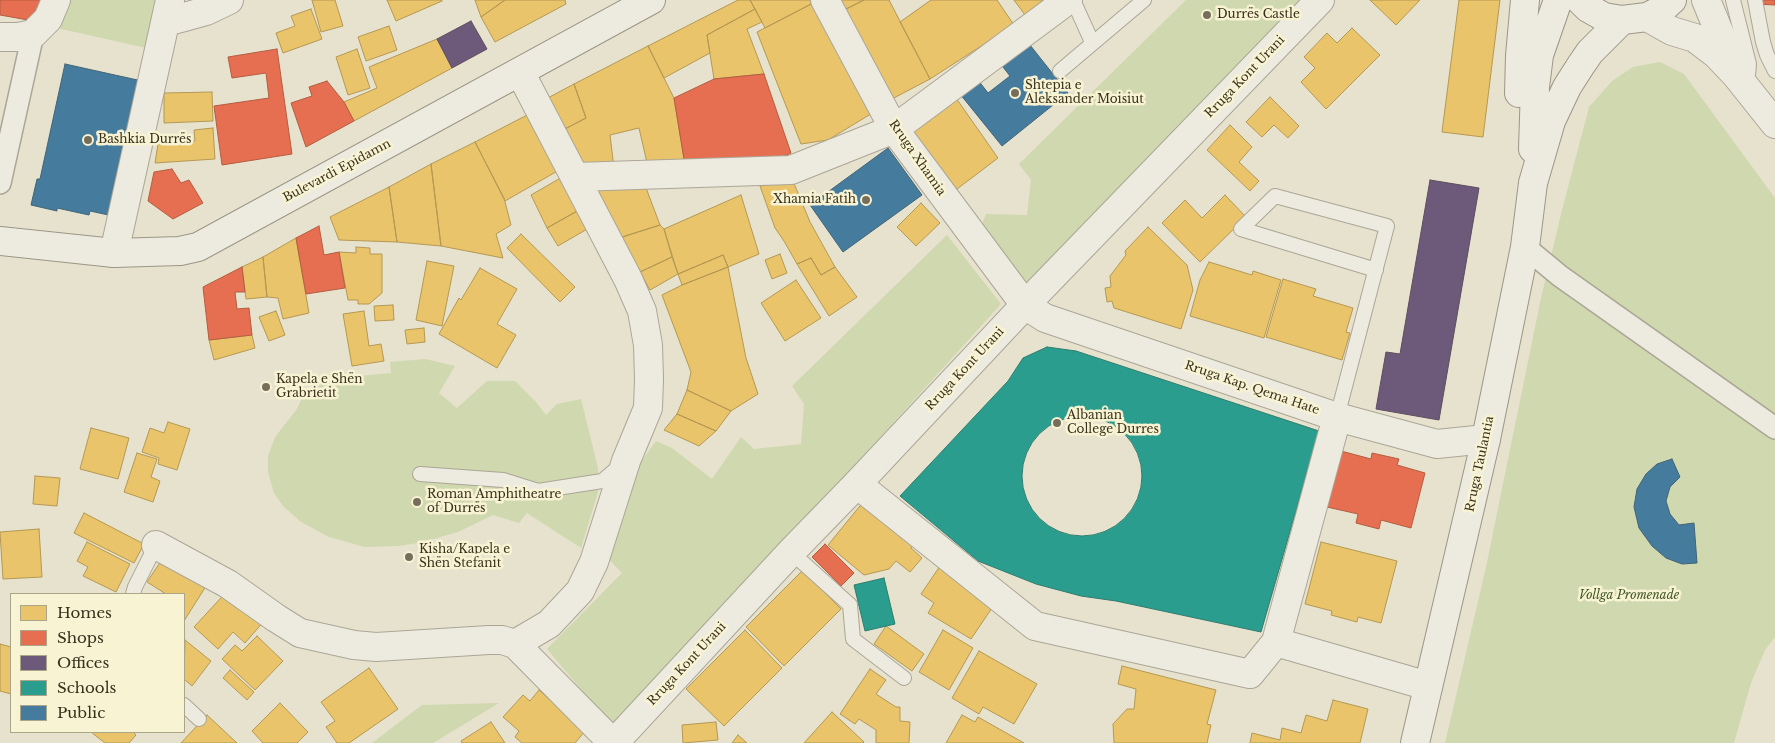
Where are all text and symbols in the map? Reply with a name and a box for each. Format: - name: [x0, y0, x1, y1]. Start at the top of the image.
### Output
- place label: Durrës Castle: [1217, 8, 1300, 22]
- marker: Durrës Castle: [1201, 9, 1213, 21]
- street label: Rruga Kont Urani: [1202, 33, 1288, 121]
- place label: Shtepia e Aleksander Moisiut: [1025, 79, 1144, 107]
- marker: Shtepia e Aleksander Moisiut: [1009, 87, 1021, 99]
- street label: Rruga Xhamia: [886, 117, 948, 199]
- place label: Bashkia Durrës: [98, 133, 191, 147]
- marker: Bashkia Durrës: [82, 134, 94, 146]
- street label: Bulevardi Epidamn: [281, 137, 393, 205]
- place label: Xhamia Fatih: [773, 193, 856, 207]
- marker: Xhamia Fatih: [860, 194, 872, 206]
- street label: Rruga Kont Urani: [923, 324, 1007, 414]
- street label: Rruga Kap. Qema Hate: [1183, 358, 1321, 418]
- place label: Kapela e Shën Grabrietit: [276, 373, 362, 401]
- marker: Kapela e Shën Grabrietit: [260, 381, 272, 393]
- place label: Albanian College Durres: [1067, 409, 1159, 437]
- street label: Rruga Taulantia: [1463, 415, 1497, 513]
- marker: Albanian College Durres: [1051, 417, 1063, 429]
- place label: Roman Amphitheatre of Durrës: [427, 488, 561, 516]
- marker: Roman Amphitheatre of Durrës: [411, 496, 423, 508]
- place label: Kisha/Kapela e Shën Stefanit: [419, 543, 510, 571]
- marker: Kisha/Kapela e Shën Stefanit: [403, 551, 415, 563]
- park label: Vollga Promenade: [1579, 589, 1679, 603]
- legend: [10, 593, 185, 733]
- text: Homes: [57, 603, 112, 622]
- street label: Rruga Kont Urani: [645, 619, 729, 709]
- text: Shops: [57, 628, 104, 647]
- text: Offices: [57, 653, 109, 672]
- text: Schools: [57, 678, 116, 697]
- text: Public: [57, 703, 105, 722]

